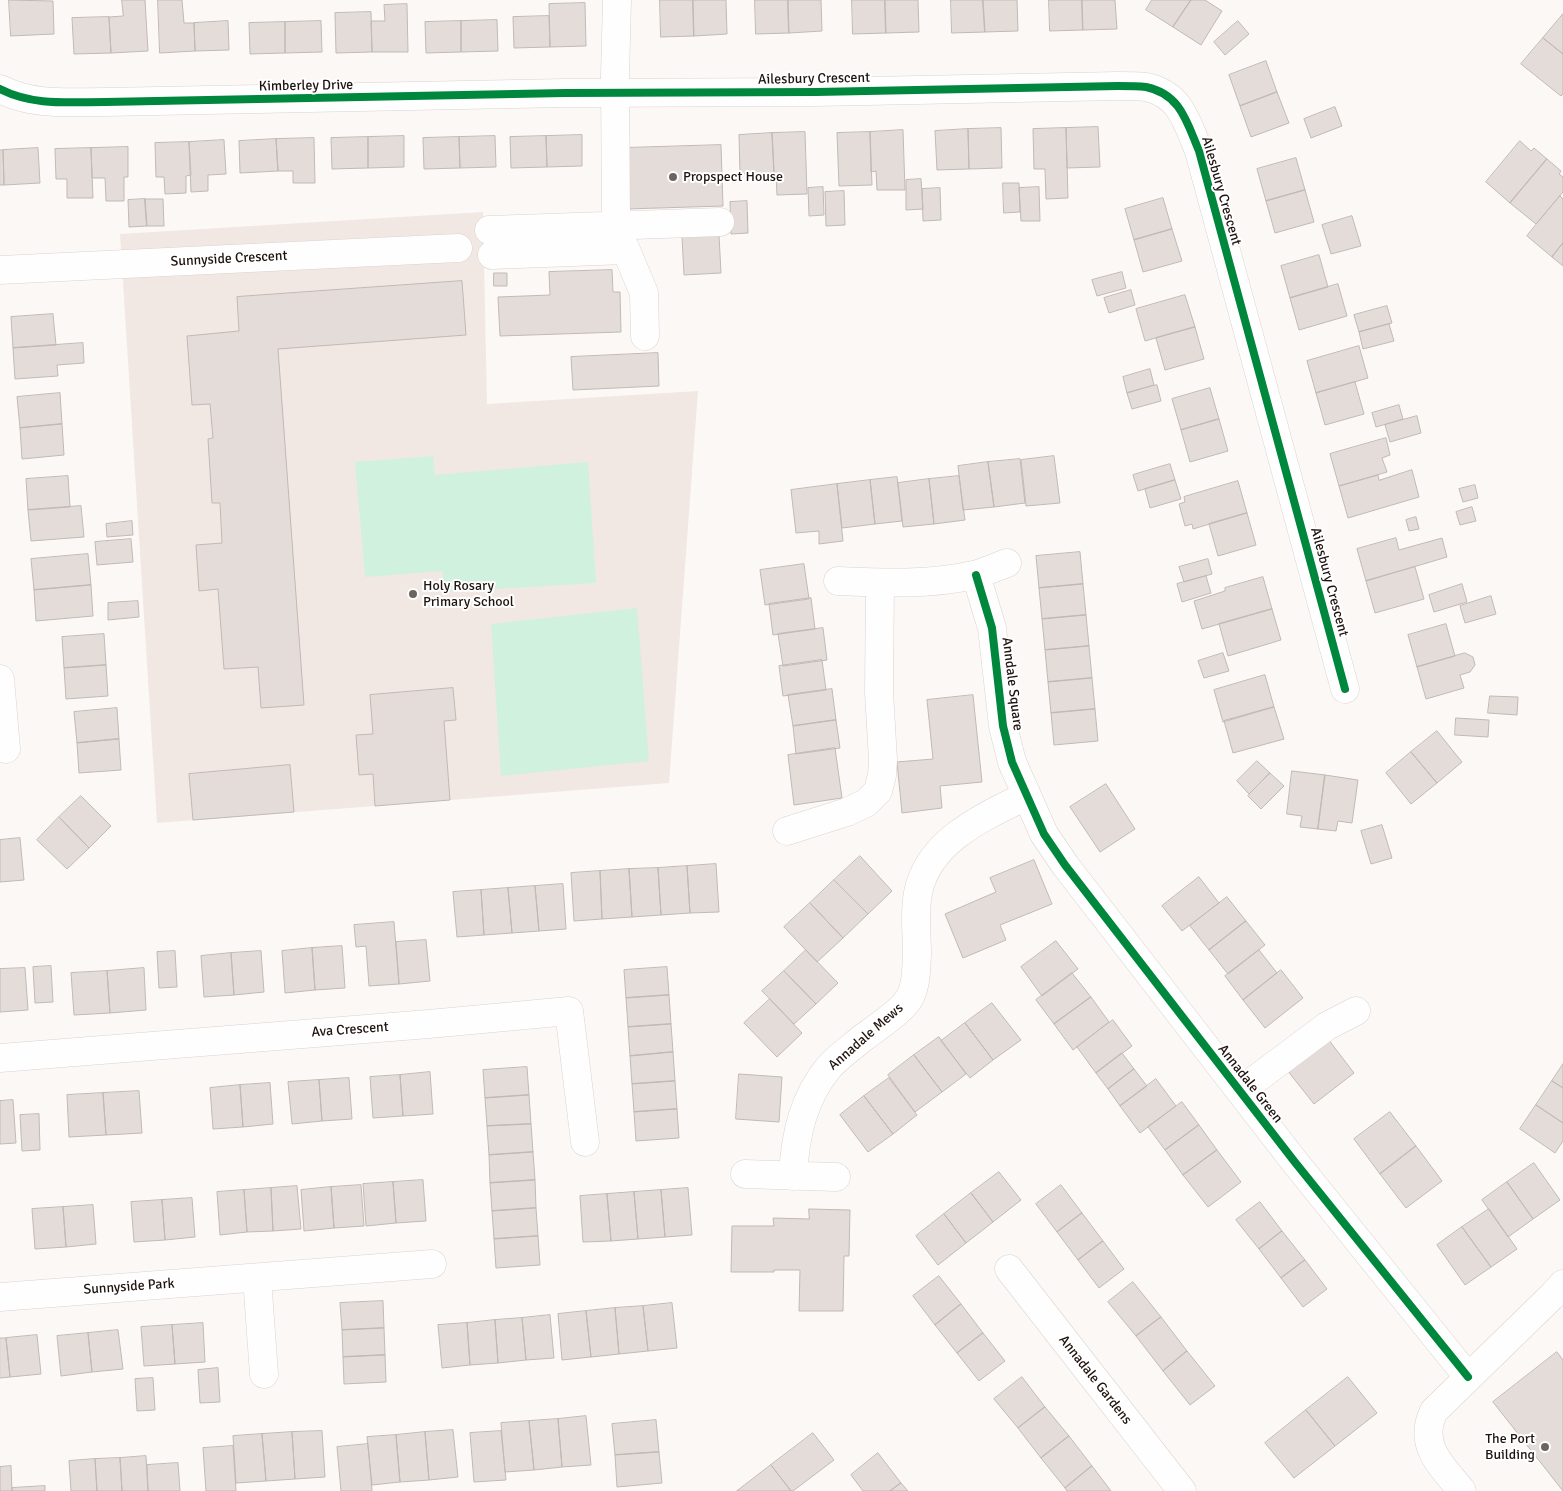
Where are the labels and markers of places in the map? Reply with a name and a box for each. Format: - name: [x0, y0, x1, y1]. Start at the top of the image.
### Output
- place label: Propspect House: [683, 169, 783, 185]
- marker: Propspect House: [667, 171, 679, 183]
- place label: Holy Rosary Primary School: [423, 578, 514, 610]
- marker: Holy Rosary Primary School: [407, 588, 419, 600]
- place label: The Port Building: [1485, 1431, 1535, 1464]
- marker: The Port Building: [1539, 1441, 1551, 1453]

